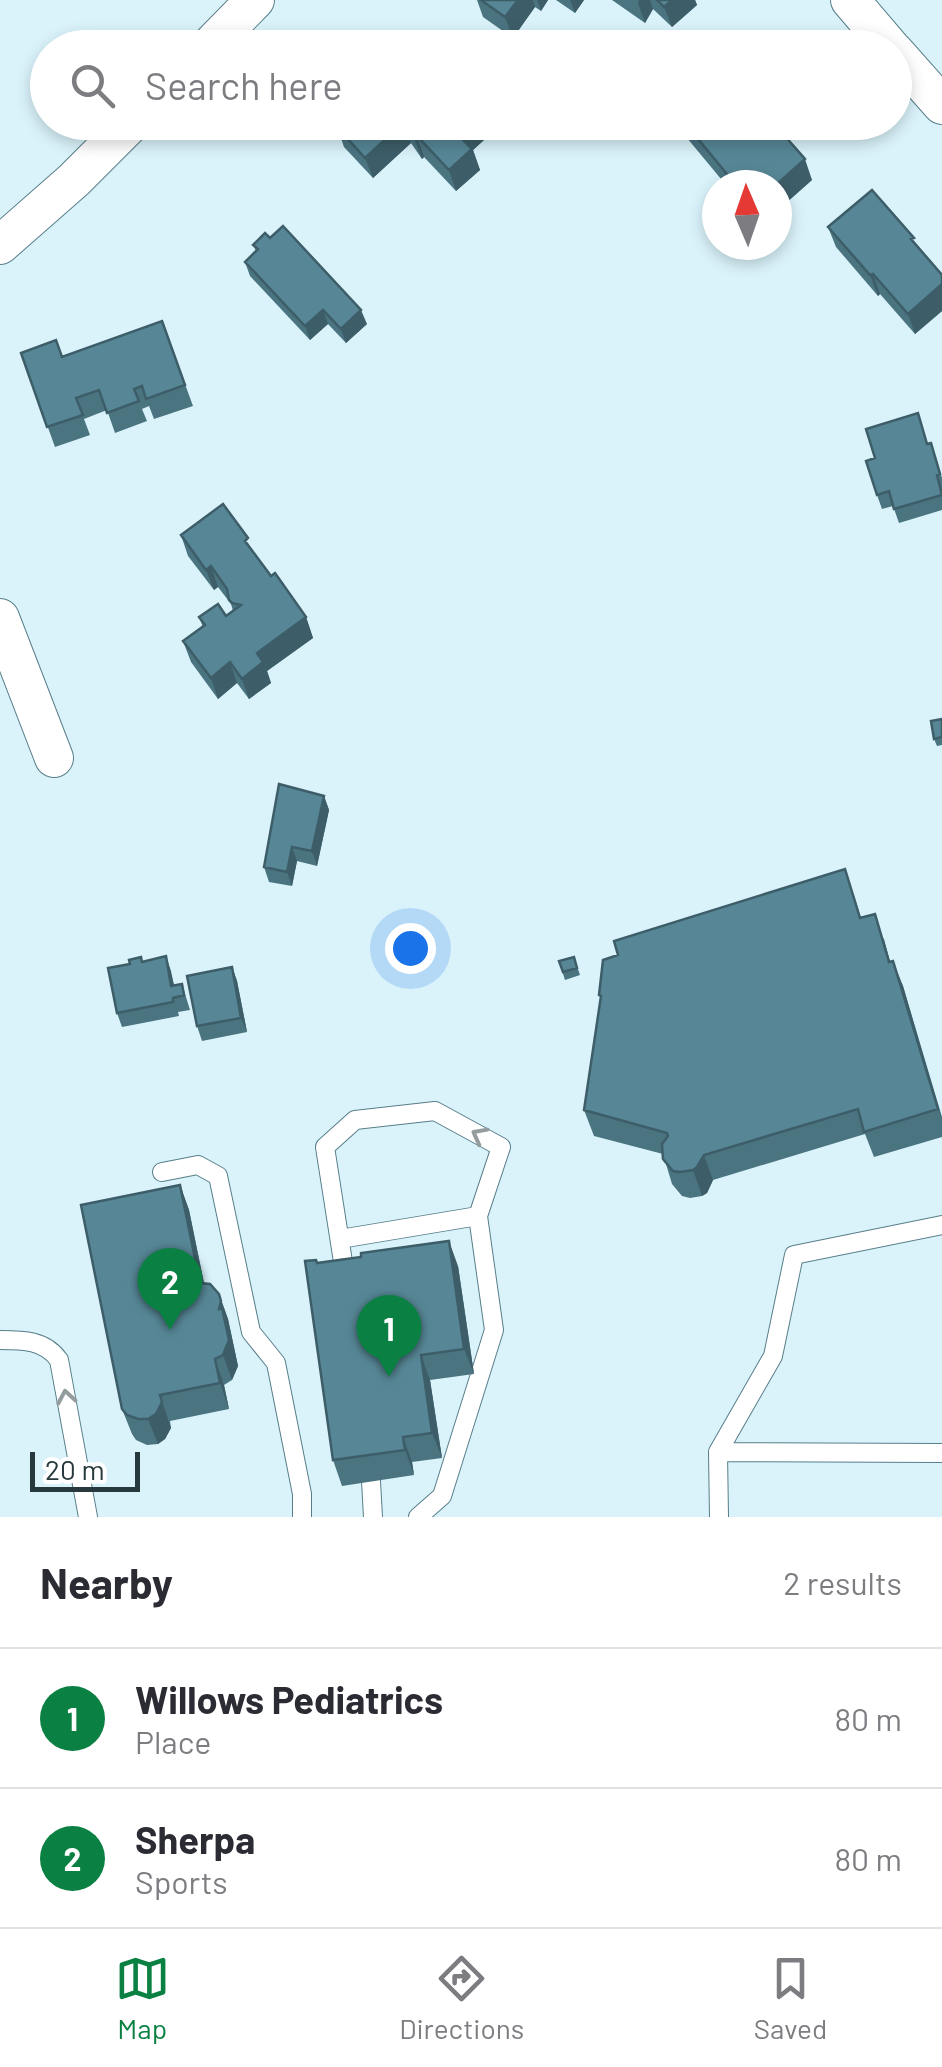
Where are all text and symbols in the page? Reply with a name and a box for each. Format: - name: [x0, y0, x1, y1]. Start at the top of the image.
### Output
- search box: [30, 30, 912, 140]
- icon: search: [65, 58, 120, 113]
- text: Search here: [145, 62, 343, 108]
- north arrow: [702, 170, 792, 260]
- your location: [385, 923, 436, 974]
- one-way arrow: [472, 1128, 490, 1147]
- pin: 2: [138, 1248, 202, 1330]
- pin: 1: [356, 1294, 422, 1377]
- one-way arrow: [56, 1388, 77, 1405]
- scale bar: [30, 1447, 140, 1492]
- text: 20 m: [45, 1452, 105, 1486]
- text: Nearby: [40, 1557, 173, 1607]
- text: 2 results: [783, 1563, 902, 1601]
- text: Willows Pediatrics: [135, 1676, 443, 1722]
- text: 1: [67, 1699, 78, 1737]
- text: 80 m: [834, 1699, 902, 1737]
- text: Place: [135, 1722, 211, 1760]
- text: Sherpa: [135, 1816, 255, 1862]
- text: 2: [64, 1839, 81, 1877]
- text: 80 m: [834, 1839, 902, 1877]
- text: Sports: [135, 1862, 228, 1900]
- tab: Map: [115, 1951, 170, 2045]
- tab: Directions: [399, 1951, 524, 2045]
- tab: Saved: [754, 1951, 827, 2045]

